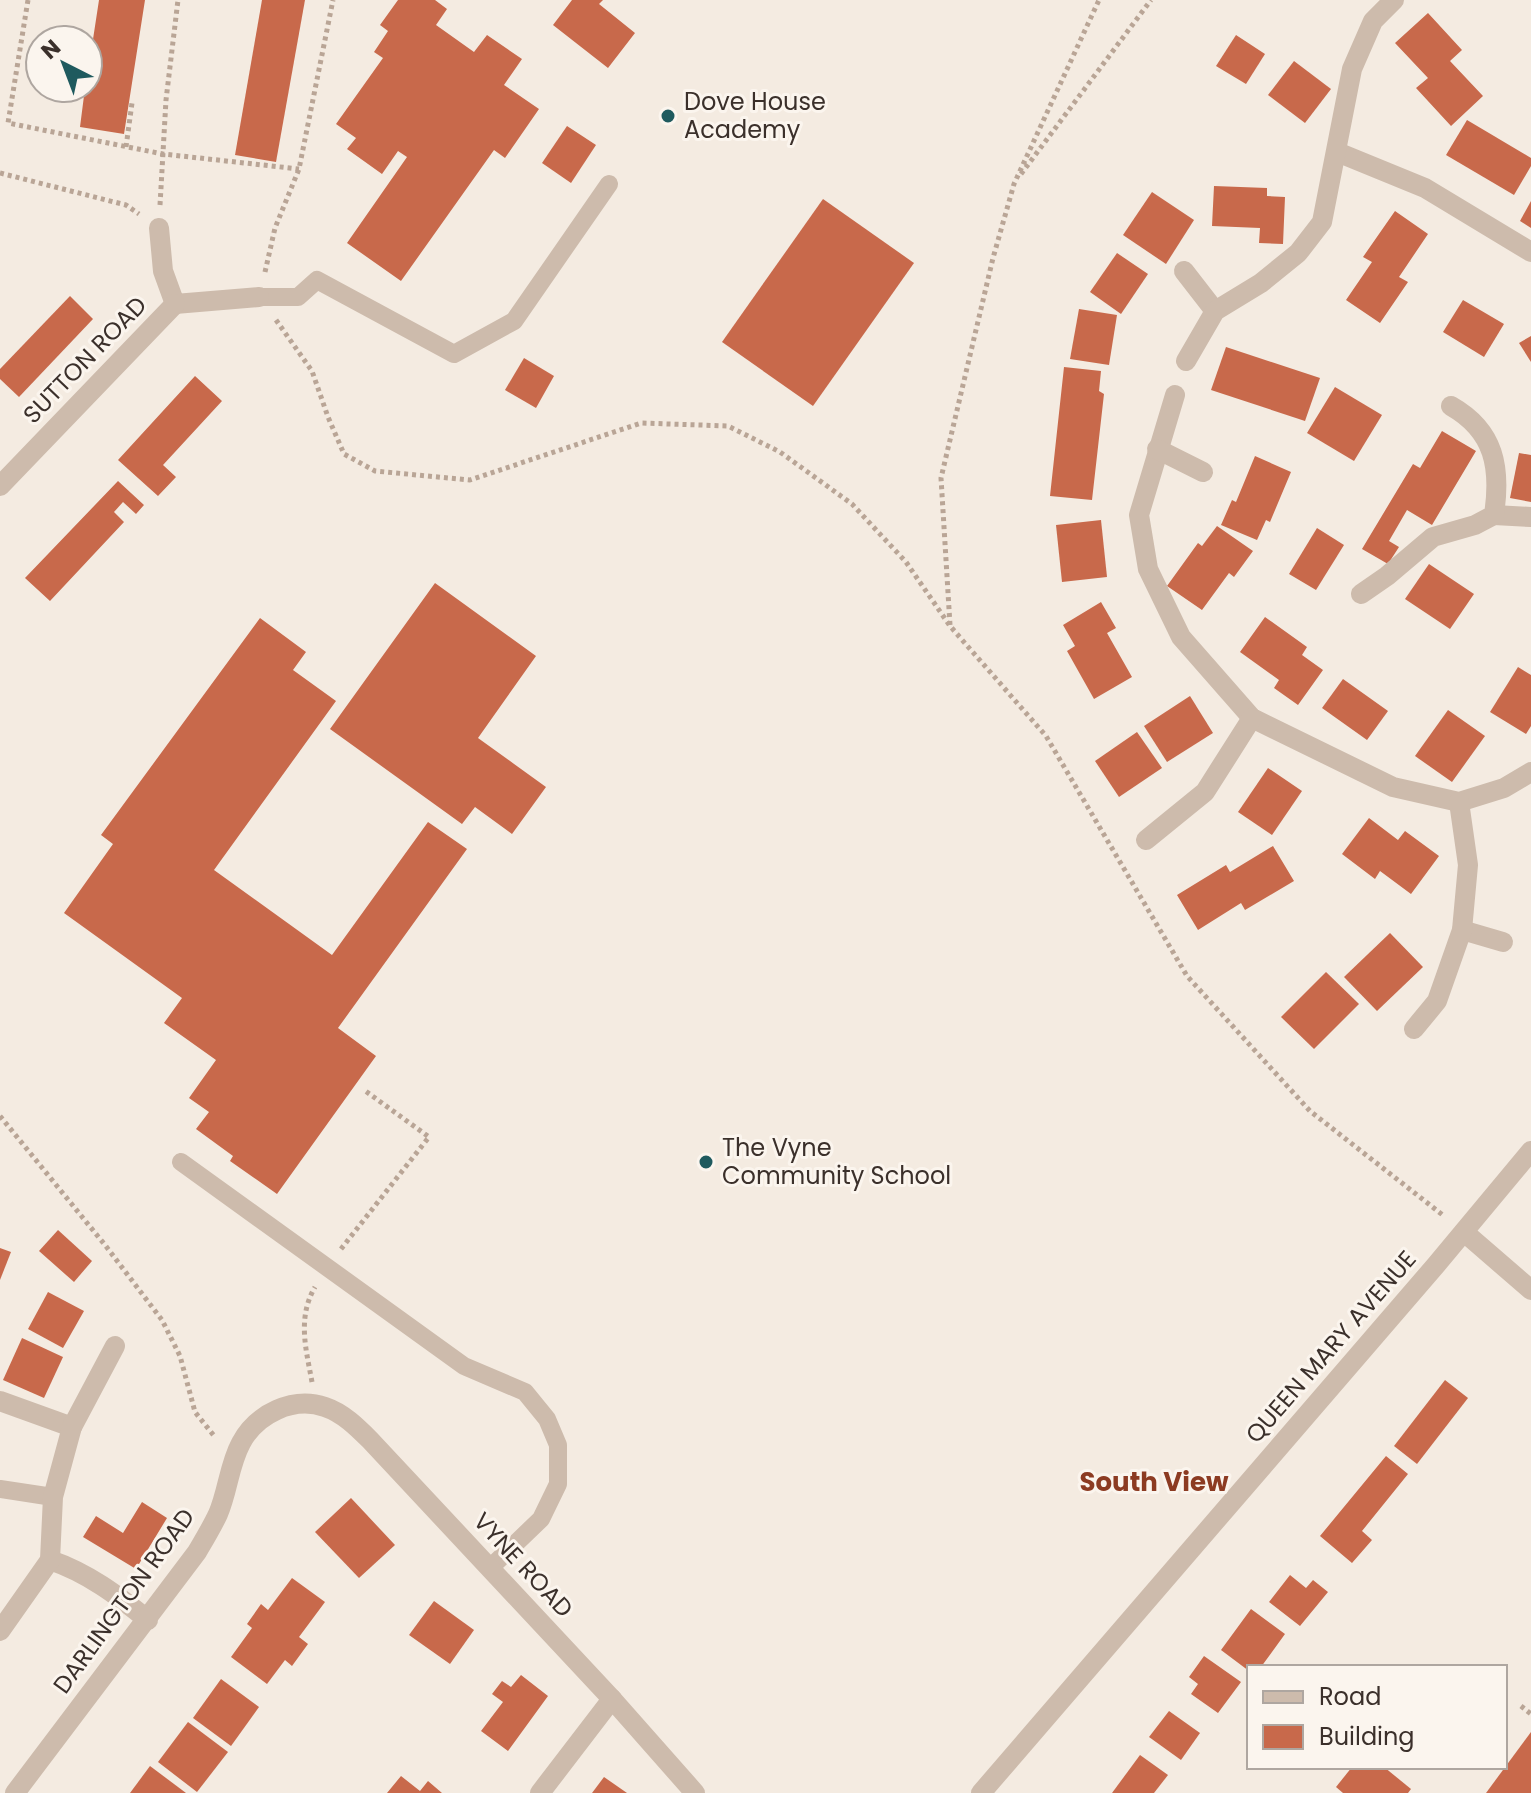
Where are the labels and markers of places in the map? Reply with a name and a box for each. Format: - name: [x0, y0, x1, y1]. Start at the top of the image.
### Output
- place label: Dove House Academy: [684, 85, 826, 146]
- marker: Dove House Academy: [659, 107, 677, 125]
- place label: The Vyne Community School: [722, 1131, 951, 1192]
- marker: The Vyne Community School: [697, 1153, 715, 1171]

